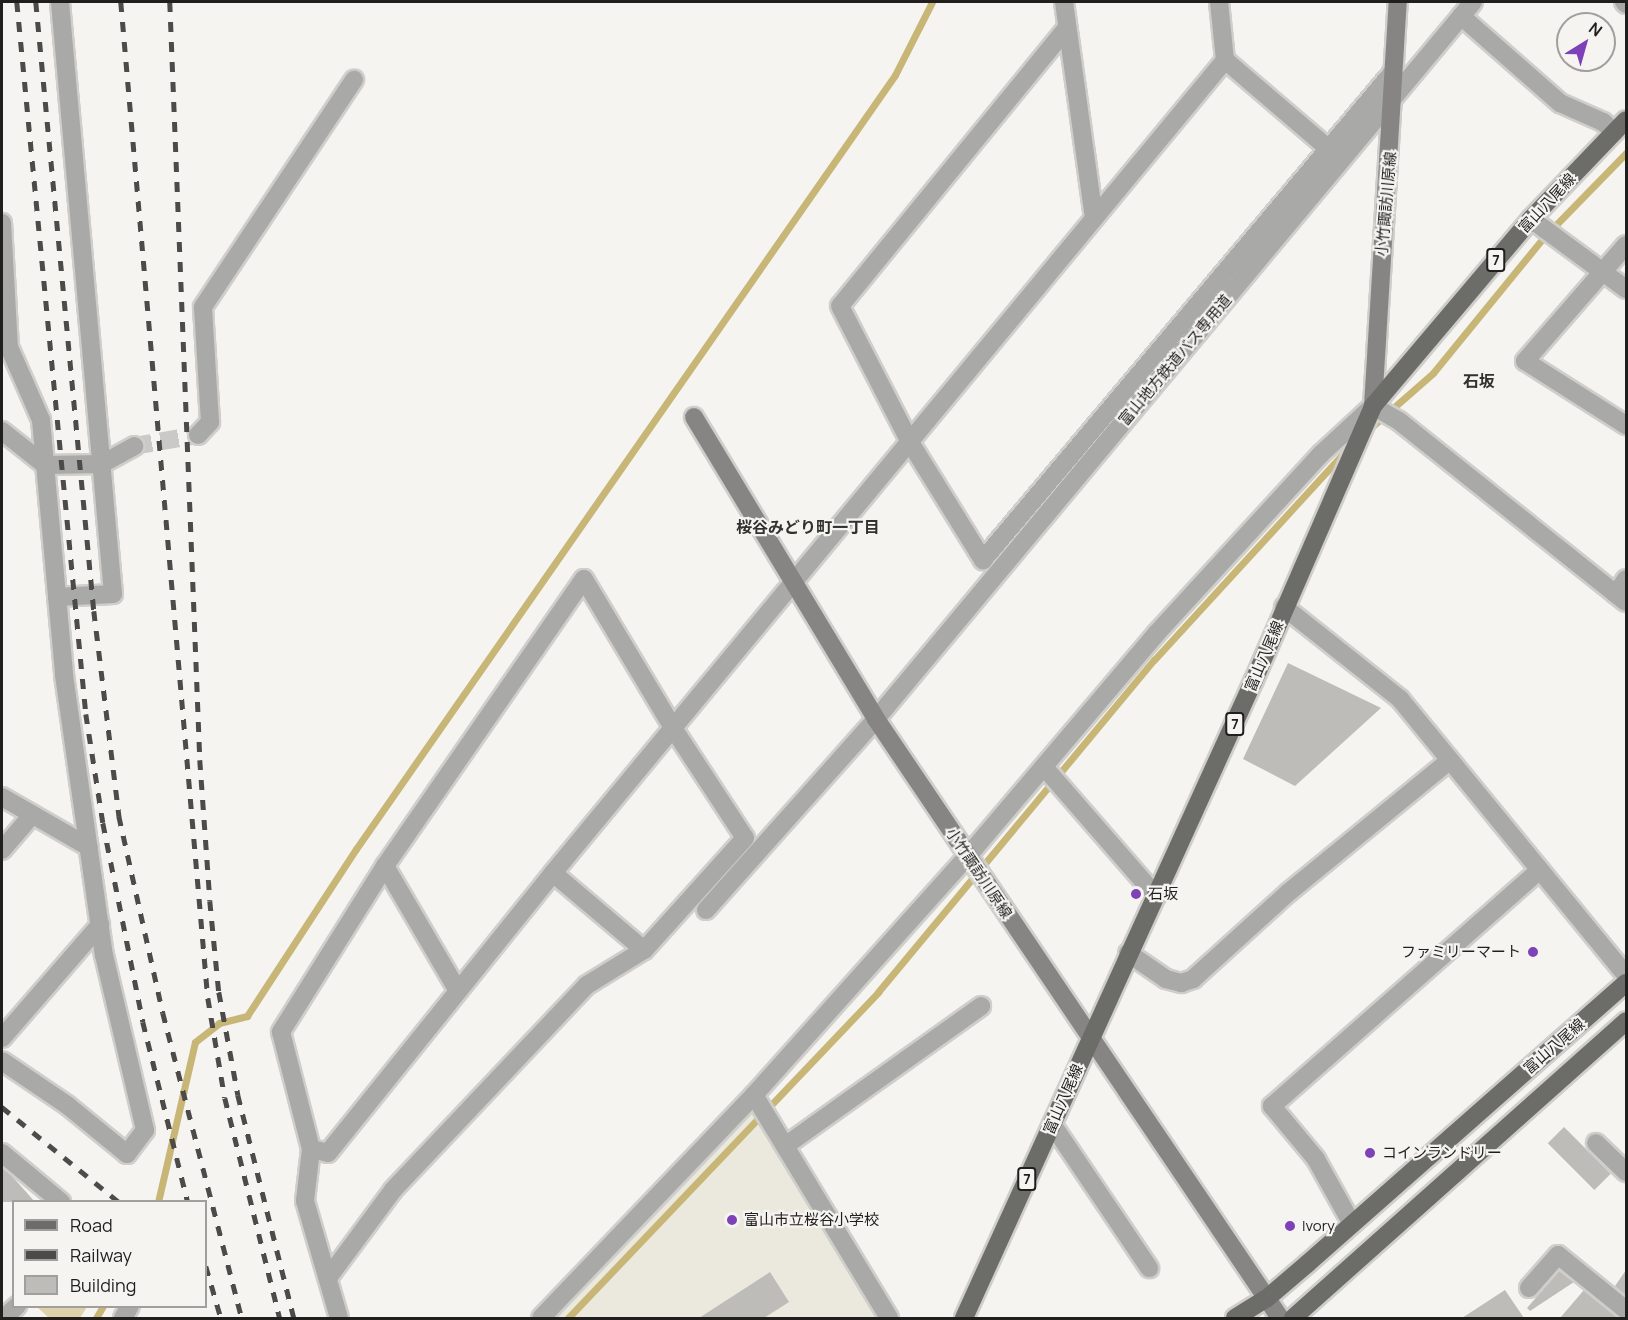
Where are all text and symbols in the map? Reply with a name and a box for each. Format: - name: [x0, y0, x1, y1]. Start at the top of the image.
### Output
- north arrow: [1556, 12, 1616, 72]
- text: N: [1584, 17, 1607, 41]
- street label: 小竹諏訪川原線: [1372, 151, 1400, 257]
- street label: 富山八尾線: [1515, 169, 1579, 237]
- road number: 7: [1486, 249, 1506, 271]
- street label: 富山地方鉄道バス専用道: [1115, 291, 1235, 429]
- district label: 石坂: [1463, 371, 1495, 391]
- district label: 桜谷みどり町一丁目: [736, 517, 880, 537]
- street label: 富山八尾線: [1241, 618, 1287, 694]
- road number: 7: [1224, 713, 1246, 735]
- street label: 小竹諏訪川原線: [942, 824, 1016, 922]
- place label: 石坂: [1148, 885, 1178, 903]
- marker: 石坂: [1129, 887, 1143, 901]
- place label: ファミリーマート: [1401, 943, 1521, 961]
- marker: ファミリーマート: [1526, 945, 1540, 959]
- street label: 富山八尾線: [1520, 1015, 1588, 1077]
- street label: 富山八尾線: [1040, 1061, 1086, 1137]
- place label: コインランドリー: [1382, 1144, 1502, 1162]
- marker: コインランドリー: [1363, 1146, 1377, 1160]
- road number: 7: [1016, 1168, 1038, 1190]
- legend: [12, 1200, 207, 1308]
- place label: 富山市立桜谷小学校: [744, 1211, 879, 1229]
- text: Road: [70, 1213, 113, 1237]
- marker: 富山市立桜谷小学校: [725, 1213, 739, 1227]
- place label: Ivory: [1302, 1217, 1335, 1235]
- marker: Ivory: [1283, 1219, 1297, 1233]
- text: Railway: [70, 1243, 132, 1267]
- text: Building: [70, 1273, 136, 1297]

